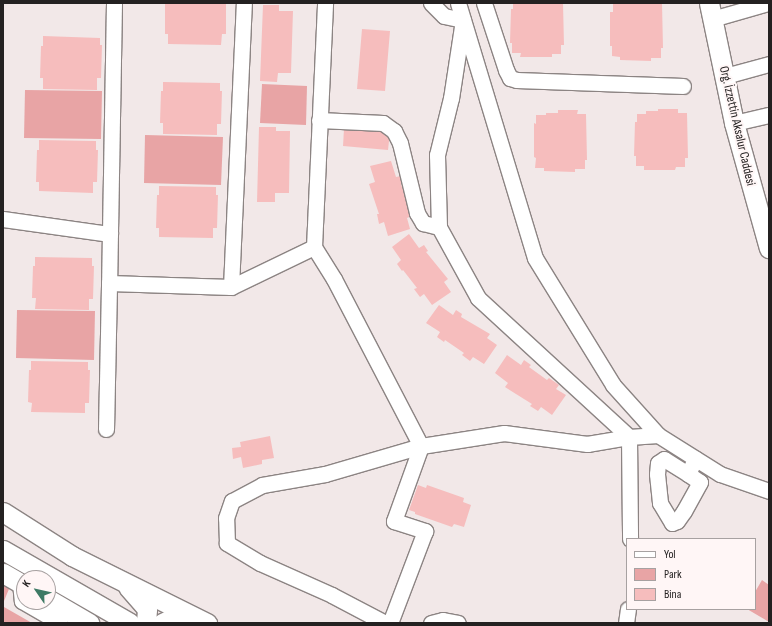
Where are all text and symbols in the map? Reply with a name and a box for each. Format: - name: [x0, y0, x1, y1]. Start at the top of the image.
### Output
- street label: Org. İzzettin Aksalur Caddesi: [716, 65, 758, 187]
- legend: [626, 538, 756, 610]
- text: Yol: [664, 547, 676, 562]
- text: Park: [664, 567, 682, 582]
- north arrow: [16, 570, 56, 610]
- text: K: [20, 578, 33, 589]
- text: Bina: [664, 587, 681, 602]

